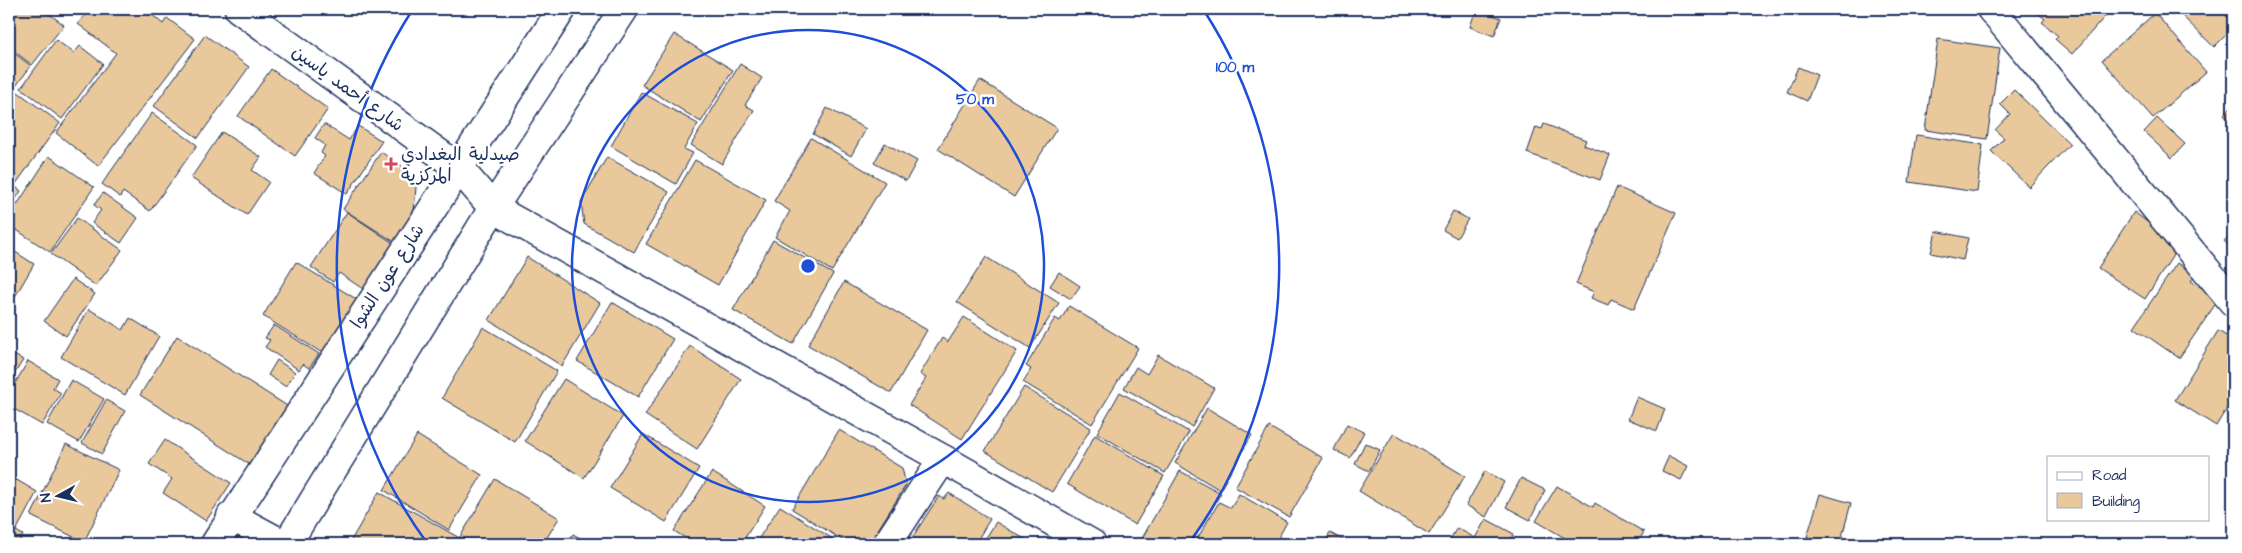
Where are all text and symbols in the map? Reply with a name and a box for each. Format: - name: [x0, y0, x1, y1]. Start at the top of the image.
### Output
- street label: شارع أحمد ياسين: [287, 39, 409, 138]
- text: 100 m: [1216, 57, 1255, 78]
- text: 50 m: [956, 89, 994, 110]
- place label: صيدلية البغدادي المركزية: [401, 142, 520, 188]
- marker: صيدلية البغدادي المركزية: [385, 158, 397, 170]
- street label: شارع عون الشوا: [344, 219, 431, 333]
- centre of rings: [799, 257, 817, 275]
- legend: [2047, 456, 2210, 520]
- text: Road: [2092, 465, 2127, 486]
- north arrow: [32, 470, 82, 520]
- text: Building: [2092, 491, 2140, 513]
- text: N: [36, 492, 57, 503]

